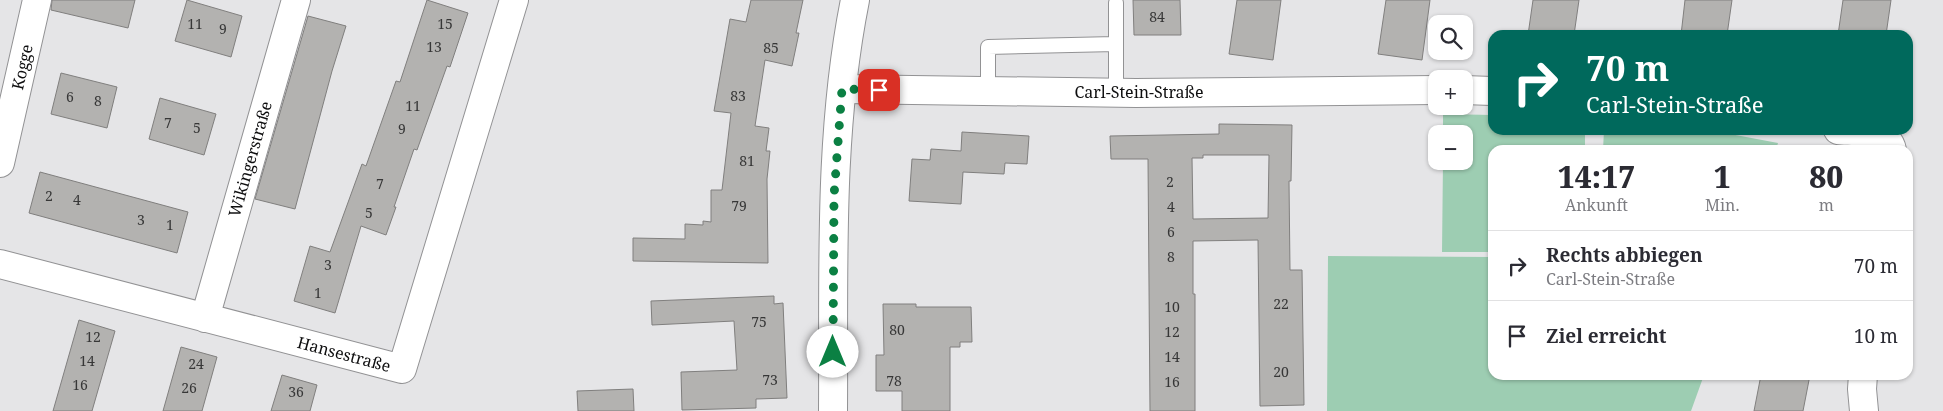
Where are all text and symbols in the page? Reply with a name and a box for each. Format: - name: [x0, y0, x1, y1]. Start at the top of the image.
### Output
- house number: 84: [1149, 7, 1165, 26]
- house number: 11: [187, 14, 203, 33]
- house number: 15: [437, 14, 453, 33]
- map controls: [1428, 15, 1473, 170]
- button: search: [1428, 15, 1473, 60]
- house number: 9: [219, 19, 227, 38]
- house number: 13: [426, 37, 442, 56]
- house number: 85: [763, 38, 779, 57]
- street label: Kogge: [6, 42, 38, 92]
- text: 70 m: [1586, 44, 1669, 91]
- icon: right: [1503, 50, 1568, 115]
- pin: [858, 69, 900, 111]
- button: +: [1428, 70, 1473, 115]
- icon: arrive: [865, 76, 893, 104]
- street label: Carl-Stein-Straße: [1074, 81, 1204, 103]
- house number: 83: [730, 86, 746, 105]
- house number: 6: [66, 87, 74, 106]
- text: Carl-Stein-Straße: [1586, 89, 1763, 119]
- house number: 8: [94, 91, 102, 110]
- house number: 11: [405, 96, 421, 115]
- street label: Wikingerstraße: [223, 99, 277, 219]
- house number: 7: [164, 113, 172, 132]
- house number: 5: [193, 118, 201, 137]
- house number: 9: [398, 119, 406, 138]
- button: −: [1428, 125, 1473, 170]
- house number: 81: [739, 151, 755, 170]
- text: 14:17: [1558, 156, 1635, 197]
- text: 1: [1714, 156, 1731, 197]
- text: 80: [1809, 156, 1843, 197]
- house number: 2: [1166, 172, 1174, 191]
- house number: 7: [376, 174, 384, 193]
- house number: 2: [45, 186, 53, 205]
- house number: 4: [73, 190, 81, 209]
- text: Ankunft: [1565, 194, 1628, 216]
- text: Min.: [1705, 194, 1739, 216]
- text: m: [1819, 194, 1834, 216]
- house number: 79: [731, 196, 747, 215]
- house number: 4: [1167, 197, 1175, 216]
- house number: 5: [365, 203, 373, 222]
- house number: 3: [137, 210, 145, 229]
- house number: 1: [166, 215, 174, 234]
- house number: 6: [1167, 222, 1175, 241]
- text: Rechts abbiegen: [1546, 242, 1703, 268]
- house number: 8: [1167, 247, 1175, 266]
- icon: right: [1503, 252, 1531, 280]
- text: 70 m: [1854, 253, 1898, 279]
- house number: 3: [324, 255, 332, 274]
- text: Carl-Stein-Straße: [1546, 268, 1675, 290]
- house number: 1: [314, 283, 322, 302]
- house number: 22: [1273, 294, 1289, 313]
- house number: 10: [1164, 297, 1180, 316]
- house number: 75: [751, 312, 767, 331]
- house number: 80: [889, 320, 905, 339]
- house number: 12: [1164, 322, 1180, 341]
- icon: arrive: [1503, 322, 1531, 350]
- text: Ziel erreicht: [1546, 323, 1667, 349]
- text: 10 m: [1854, 323, 1898, 349]
- position arrow: [806, 325, 858, 377]
- house number: 12: [85, 327, 101, 346]
- street label: Hansestraße: [295, 331, 393, 377]
- house number: 14: [1164, 347, 1180, 366]
- house number: 14: [79, 351, 95, 370]
- house number: 24: [188, 354, 204, 373]
- house number: 20: [1273, 362, 1289, 381]
- house number: 73: [762, 370, 778, 389]
- house number: 78: [886, 371, 902, 390]
- house number: 16: [1164, 372, 1180, 391]
- house number: 16: [72, 375, 88, 394]
- house number: 26: [181, 378, 197, 397]
- house number: 36: [288, 382, 304, 401]

